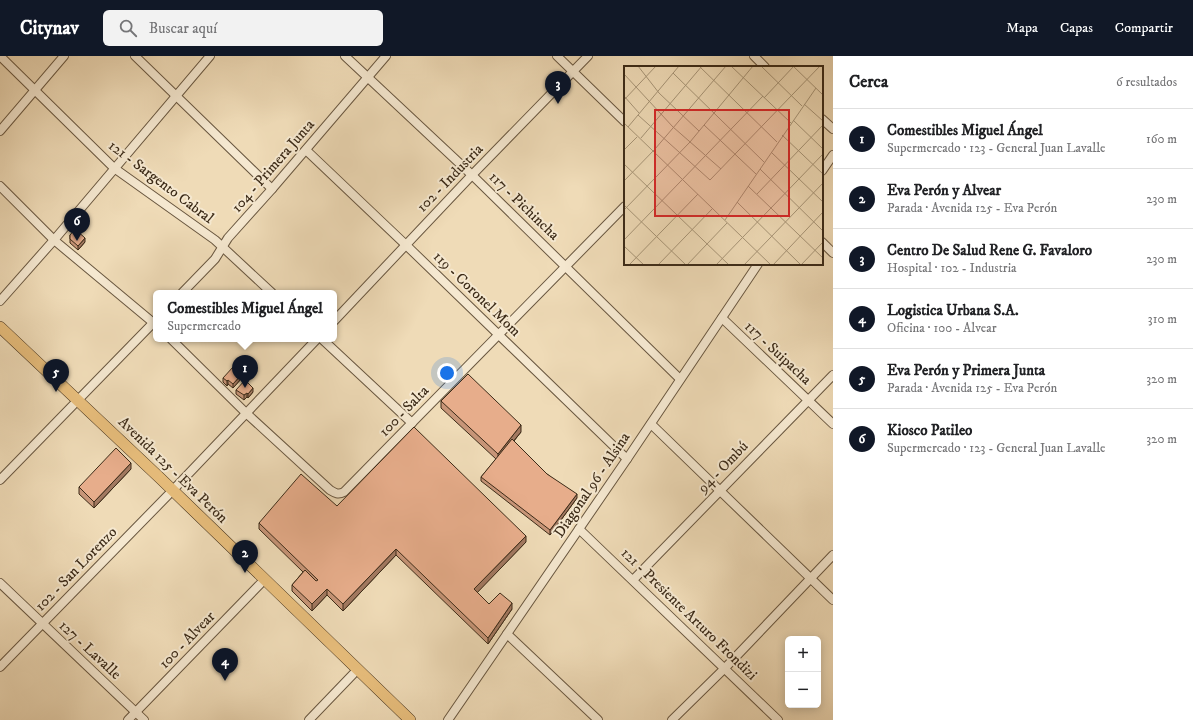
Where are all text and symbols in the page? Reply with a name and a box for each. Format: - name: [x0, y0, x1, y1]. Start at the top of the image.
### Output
- search box: [103, 10, 383, 46]
- text: Citynav: [20, 17, 79, 40]
- icon: search: [117, 17, 139, 39]
- text: Buscar aquí: [149, 19, 217, 38]
- text: Mapa: [1006, 19, 1038, 37]
- text: Capas: [1060, 19, 1093, 37]
- text: Compartir: [1115, 19, 1173, 37]
- inset map: [624, 66, 823, 265]
- pin: 3: [545, 71, 571, 104]
- text: Cerca: [849, 71, 888, 93]
- text: 6 resultados: [1116, 74, 1177, 90]
- street label: 104 - Primera Junta: [227, 115, 319, 216]
- text: Comestibles Miguel Ángel: [887, 121, 1043, 140]
- text: 1: [860, 131, 864, 147]
- text: 160 m: [1146, 131, 1177, 147]
- street label: 121 - Sargento Cabral: [105, 136, 218, 228]
- street label: 102 - Industria: [413, 139, 488, 216]
- text: Supermercado · 123 - General Juan Lavalle: [887, 140, 1105, 156]
- street label: 117 - Pichincha: [485, 168, 564, 245]
- text: Eva Perón y Alvear: [887, 181, 1001, 200]
- text: 2: [859, 191, 865, 207]
- text: 230 m: [1146, 191, 1177, 207]
- text: Parada · Avenida 125 - Eva Perón: [887, 200, 1057, 216]
- pin: 6: [64, 208, 90, 241]
- text: Centro De Salud Rene G. Favaloro: [887, 241, 1092, 260]
- street label: 119 - Coronel Mom: [429, 247, 525, 341]
- text: 3: [860, 251, 864, 267]
- text: 230 m: [1146, 251, 1177, 267]
- text: Hospital · 102 - Industria: [887, 260, 1017, 276]
- popup: [153, 290, 337, 342]
- text: Comestibles Miguel Ángel: [167, 299, 323, 318]
- text: Logistica Urbana S.A.: [887, 301, 1019, 320]
- text: 4: [858, 311, 866, 327]
- text: 310 m: [1148, 311, 1177, 327]
- street label: 117 - Suipacha: [740, 317, 816, 389]
- text: Supermercado: [167, 318, 241, 334]
- text: Oficina · 100 - Alvear: [887, 320, 997, 336]
- pin: 1: [232, 355, 258, 388]
- pin: 5: [43, 359, 69, 392]
- text: Eva Perón y Primera Junta: [887, 361, 1045, 380]
- your location: [437, 363, 457, 383]
- text: 5: [859, 371, 865, 387]
- text: 320 m: [1146, 371, 1177, 387]
- text: Parada · Avenida 125 - Eva Perón: [887, 380, 1057, 396]
- street label: 100 - Salta: [375, 381, 433, 441]
- street label: Avenida 125 - Eva Perón: [114, 413, 232, 527]
- text: Kiosco Patileo: [887, 421, 972, 440]
- street label: Diagonal 96 - Alsina: [550, 428, 635, 541]
- text: 6: [859, 431, 865, 447]
- text: 320 m: [1146, 431, 1177, 447]
- street label: 94 - Ombú: [693, 437, 752, 498]
- text: Supermercado · 123 - General Juan Lavalle: [887, 440, 1105, 456]
- street label: 102 - San Lorenzo: [31, 523, 121, 615]
- pin: 2: [232, 540, 258, 573]
- street label: 121 - Presiente Arturo Frondizi: [617, 544, 761, 684]
- street label: 100 - Alvear: [155, 607, 219, 673]
- street label: 127 - Lavalle: [55, 616, 125, 684]
- map controls: [785, 636, 821, 708]
- button: +: [785, 636, 821, 672]
- pin: 4: [212, 648, 238, 681]
- button: −: [785, 672, 821, 708]

